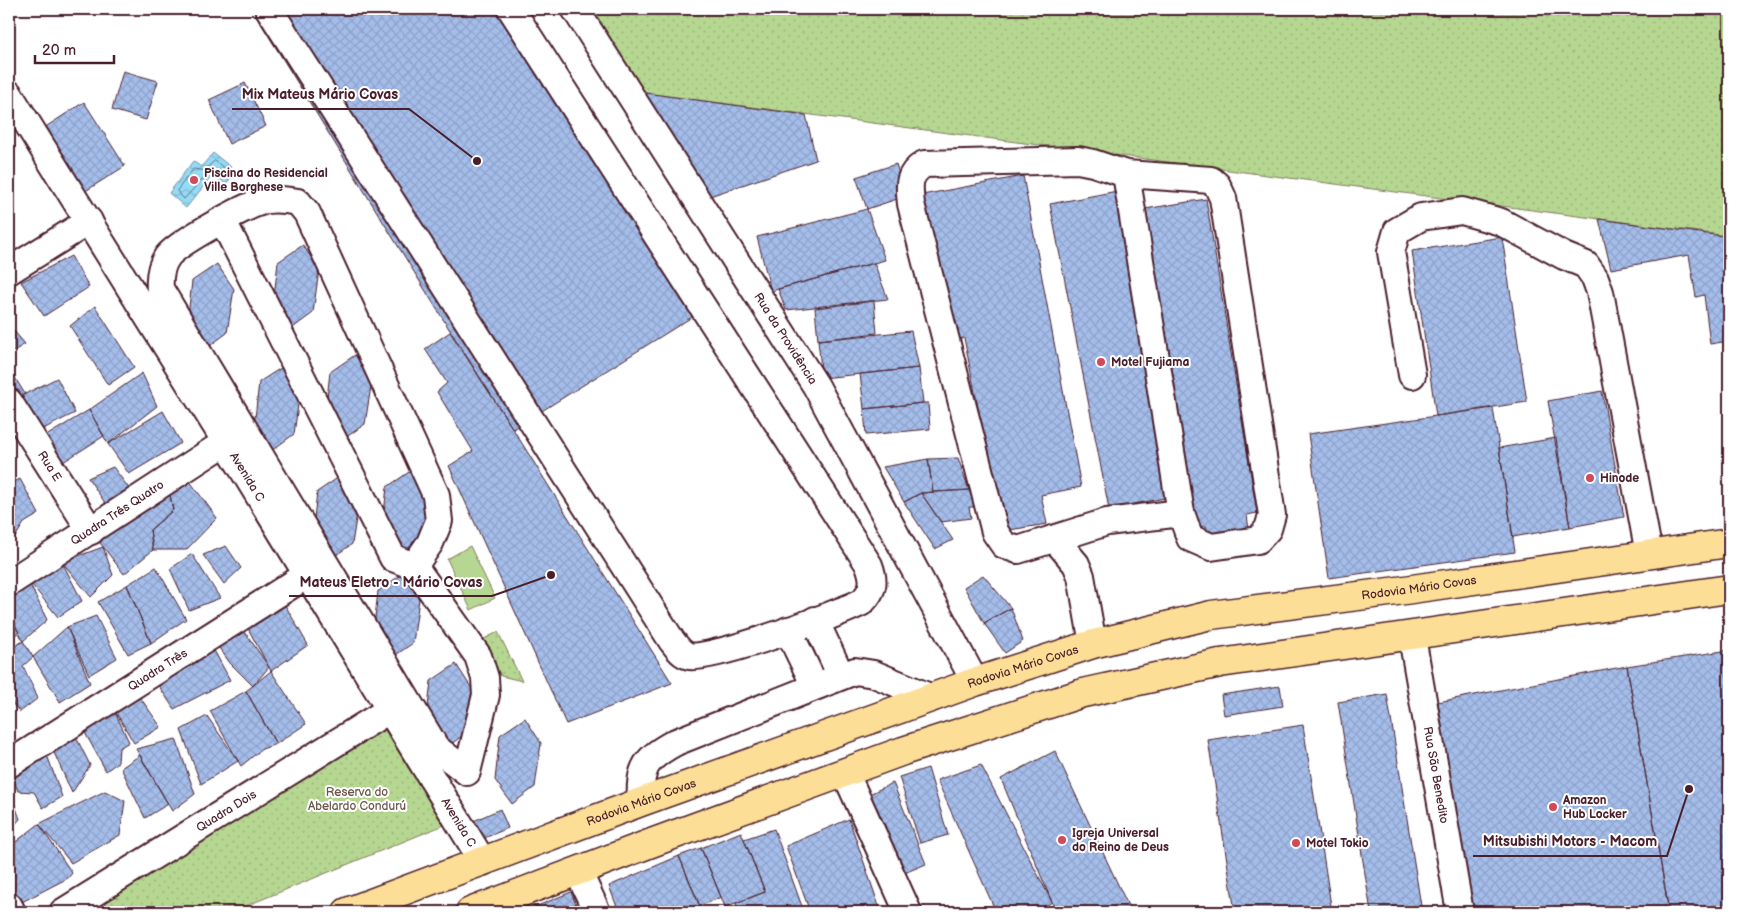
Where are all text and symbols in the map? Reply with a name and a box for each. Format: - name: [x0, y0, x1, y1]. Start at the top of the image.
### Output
- scale bar: [35, 32, 114, 64]
- text: 20 m: [42, 41, 76, 60]
- callout: Mix Mateus Mário Covas: [232, 80, 409, 109]
- text: Mix Mateus Mário Covas: [242, 86, 398, 103]
- place label: Piscina do Residencial Ville Borghese: [204, 166, 328, 195]
- marker: Piscina do Residencial Ville Borghese: [188, 174, 200, 186]
- street label: Rua da Providência: [750, 290, 820, 388]
- place label: Motel Fujiama: [1111, 355, 1189, 370]
- marker: Motel Fujiama: [1095, 356, 1107, 368]
- street label: Rua E: [34, 448, 65, 485]
- street label: Avenida C: [226, 450, 268, 505]
- place label: Hinode: [1600, 471, 1639, 486]
- marker: Hinode: [1584, 472, 1596, 484]
- street label: Quadra Três Quatro: [68, 477, 167, 549]
- callout: Mateus Eletro - Mário Covas: [289, 567, 492, 596]
- street label: Rodovia Mário Covas: [1361, 573, 1477, 604]
- text: Mateus Eletro - Mário Covas: [300, 574, 483, 591]
- street label: Rodovia Mário Covas: [965, 642, 1080, 692]
- street label: Quadra Três: [125, 646, 190, 695]
- street label: Rua São Benedito: [1420, 725, 1451, 825]
- street label: Rodovia Mário Covas: [584, 776, 698, 830]
- park label: Reserva do Abelardo Condurú: [308, 785, 406, 814]
- street label: Quadra Dois: [194, 787, 259, 836]
- place label: Amazon Hub Locker: [1562, 793, 1627, 822]
- street label: Avenida C: [438, 795, 479, 850]
- marker: Amazon Hub Locker: [1547, 801, 1559, 813]
- place label: Igreja Universal do Reino de Deus: [1072, 826, 1169, 855]
- callout: Mitsubishi Motors - Macom: [1473, 827, 1667, 856]
- text: Mitsubishi Motors - Macom: [1483, 833, 1657, 850]
- marker: Igreja Universal do Reino de Deus: [1056, 834, 1068, 846]
- place label: Motel Tokio: [1306, 836, 1369, 851]
- marker: Motel Tokio: [1290, 837, 1302, 849]

